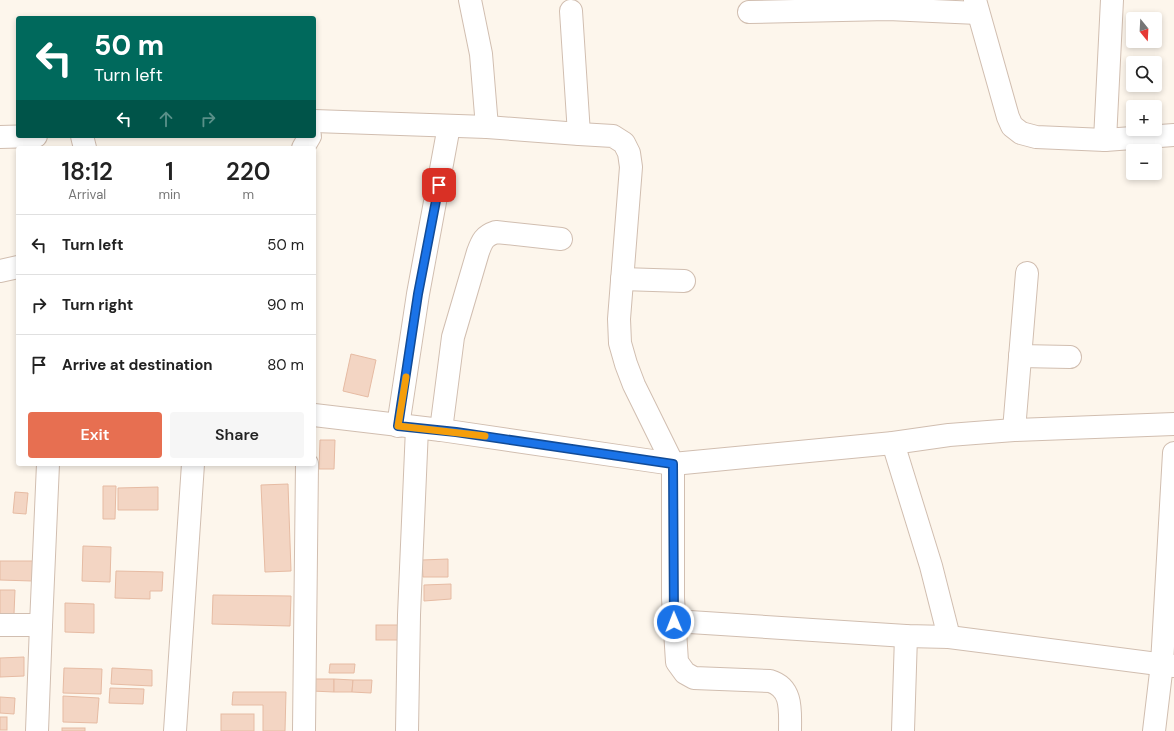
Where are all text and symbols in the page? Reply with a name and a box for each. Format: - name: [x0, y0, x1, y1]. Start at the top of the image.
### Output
- north arrow: [1126, 12, 1162, 48]
- map controls: [1126, 12, 1162, 180]
- text: 50 m: [94, 27, 164, 64]
- icon: left: [28, 32, 80, 84]
- button: search: [1126, 56, 1162, 92]
- text: Turn left: [94, 63, 163, 87]
- button: +: [1126, 100, 1162, 136]
- icon: left: [113, 108, 135, 130]
- icon: ahead: [155, 108, 177, 130]
- icon: right: [197, 108, 219, 130]
- button: −: [1126, 144, 1162, 180]
- text: 18:12: [62, 156, 113, 187]
- text: 1: [165, 156, 174, 187]
- text: 220: [226, 156, 270, 187]
- pin: [422, 168, 456, 202]
- icon: arrive: [428, 174, 450, 196]
- text: Arrival: [68, 186, 106, 203]
- text: min: [158, 186, 181, 203]
- text: m: [242, 186, 254, 203]
- icon: left: [28, 234, 50, 256]
- text: Turn left: [62, 235, 123, 255]
- text: 50 m: [267, 235, 304, 255]
- icon: right: [28, 294, 50, 316]
- text: Turn right: [62, 295, 133, 315]
- text: 90 m: [267, 295, 304, 315]
- icon: arrive: [28, 354, 50, 376]
- text: Arrive at destination: [62, 355, 213, 375]
- text: 80 m: [267, 355, 304, 375]
- button: Exit: [28, 412, 162, 458]
- button: Share: [170, 412, 304, 458]
- position arrow: [653, 601, 695, 643]

